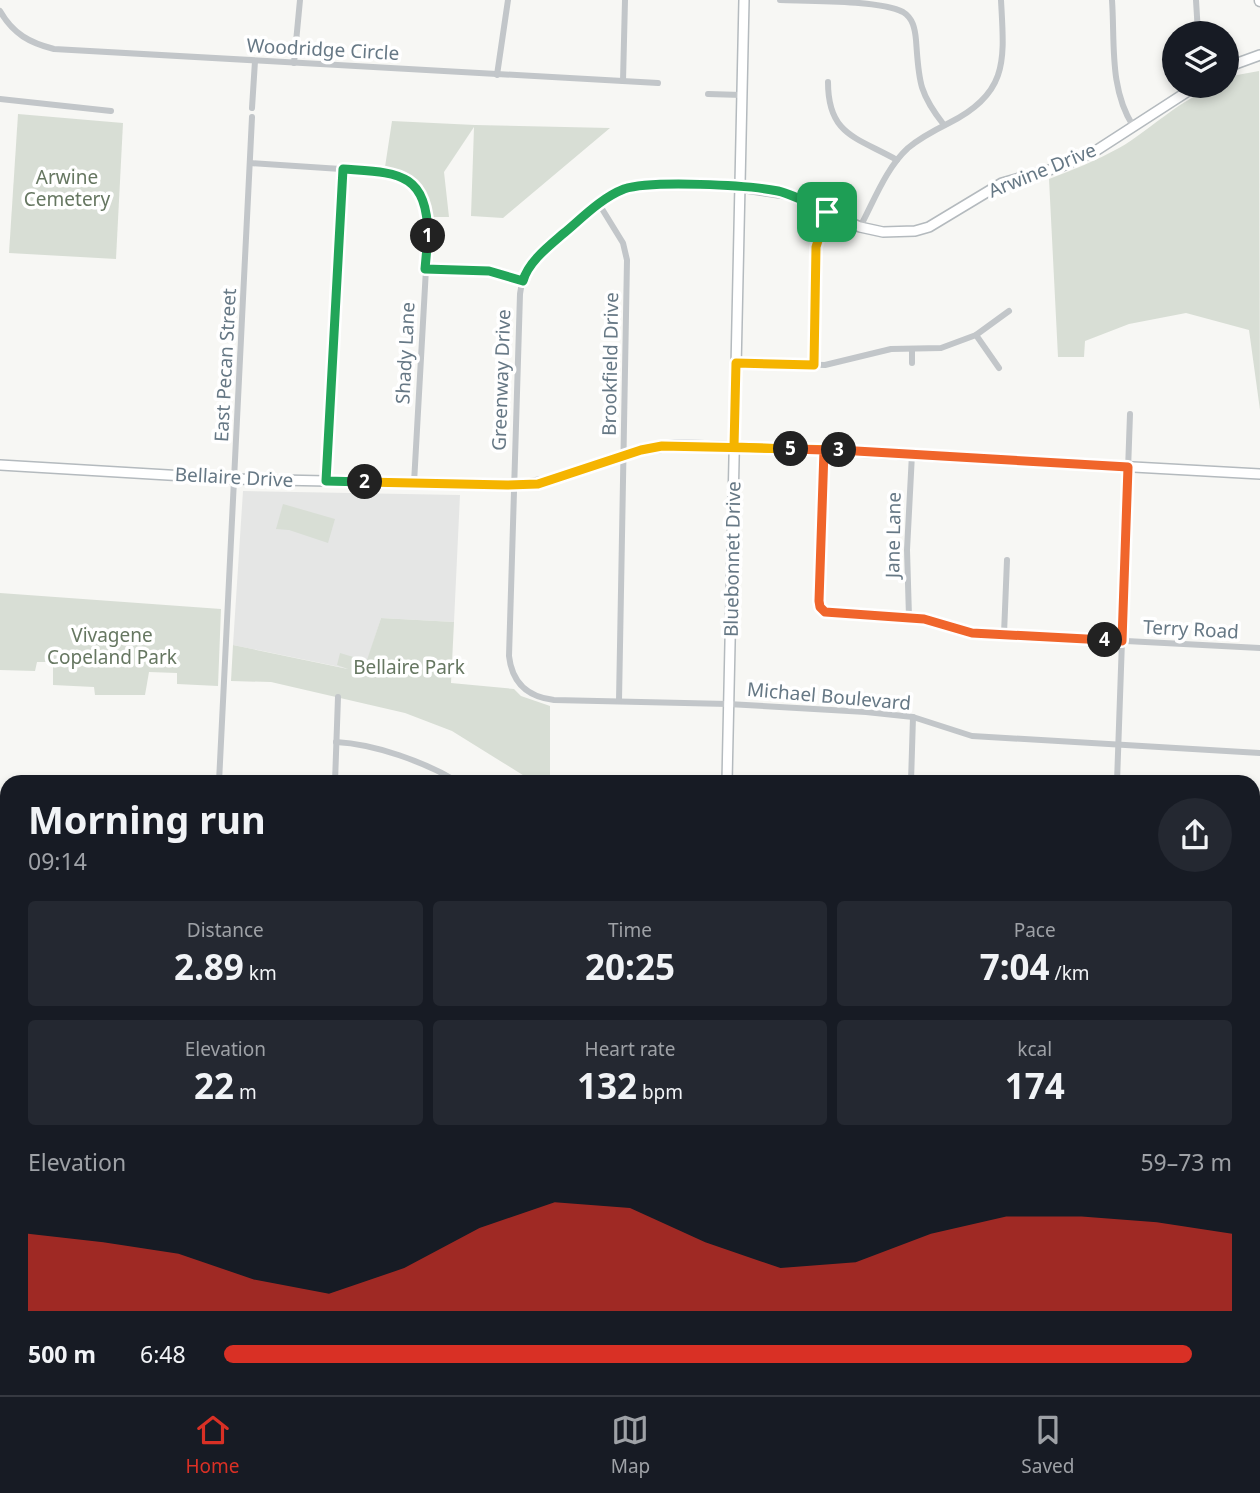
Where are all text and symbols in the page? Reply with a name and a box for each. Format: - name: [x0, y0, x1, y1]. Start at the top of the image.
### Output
- map controls: [1162, 21, 1239, 98]
- button: layers: [1162, 21, 1239, 98]
- street label: Woodridge Circle: [246, 32, 400, 66]
- street label: Arwine Drive: [984, 137, 1100, 203]
- park label: Arwine Cemetery: [24, 164, 110, 212]
- pin: [797, 182, 857, 242]
- icon: arrive: [808, 193, 846, 231]
- pin: 1: [410, 218, 446, 254]
- text: 1: [422, 222, 433, 248]
- street label: East Pecan Street: [208, 287, 242, 442]
- street label: Brookfield Drive: [596, 292, 624, 436]
- street label: Shady Lane: [389, 301, 421, 405]
- street label: Greenway Drive: [486, 309, 516, 451]
- pin: 5: [774, 432, 808, 466]
- pin: 3: [822, 433, 856, 468]
- text: 5: [785, 435, 796, 461]
- text: 3: [833, 436, 844, 462]
- street label: Bellaire Drive: [174, 461, 294, 493]
- pin: 2: [348, 464, 382, 500]
- text: 2: [359, 468, 370, 494]
- street label: Bluebonnet Drive: [718, 481, 746, 637]
- street label: Jane Lane: [879, 492, 907, 580]
- street label: Terry Road: [1142, 614, 1240, 644]
- park label: Vivagene Copeland Park: [47, 622, 177, 670]
- pin: 4: [1088, 622, 1122, 658]
- text: 4: [1099, 626, 1110, 652]
- park label: Bellaire Park: [353, 654, 465, 680]
- street label: Michael Boulevard: [746, 676, 912, 716]
- text: Morning run: [28, 793, 266, 845]
- button: share: [1158, 798, 1232, 872]
- text: 09:14: [28, 845, 87, 877]
- text: Distance: [187, 917, 264, 943]
- text: Time: [608, 917, 652, 943]
- text: Pace: [1014, 917, 1056, 943]
- text: 2.89: [174, 943, 244, 990]
- text: 20:25: [585, 943, 675, 990]
- text: 7:04: [980, 943, 1050, 990]
- text: km: [244, 960, 277, 986]
- text: /km: [1050, 960, 1090, 986]
- text: Elevation: [185, 1036, 266, 1062]
- text: Heart rate: [585, 1036, 675, 1062]
- text: kcal: [1017, 1036, 1052, 1062]
- text: 22: [194, 1062, 234, 1109]
- text: 132: [577, 1062, 637, 1109]
- text: 174: [1005, 1062, 1065, 1109]
- text: m: [234, 1079, 257, 1105]
- text: bpm: [637, 1079, 683, 1105]
- text: Elevation: [28, 1146, 126, 1178]
- text: 59–73 m: [1140, 1146, 1232, 1178]
- text: 500 m: [28, 1338, 96, 1370]
- text: 6:48: [140, 1338, 186, 1370]
- tab: Home: [186, 1411, 240, 1479]
- tab: Map: [611, 1411, 650, 1479]
- tab: Saved: [1021, 1411, 1074, 1479]

